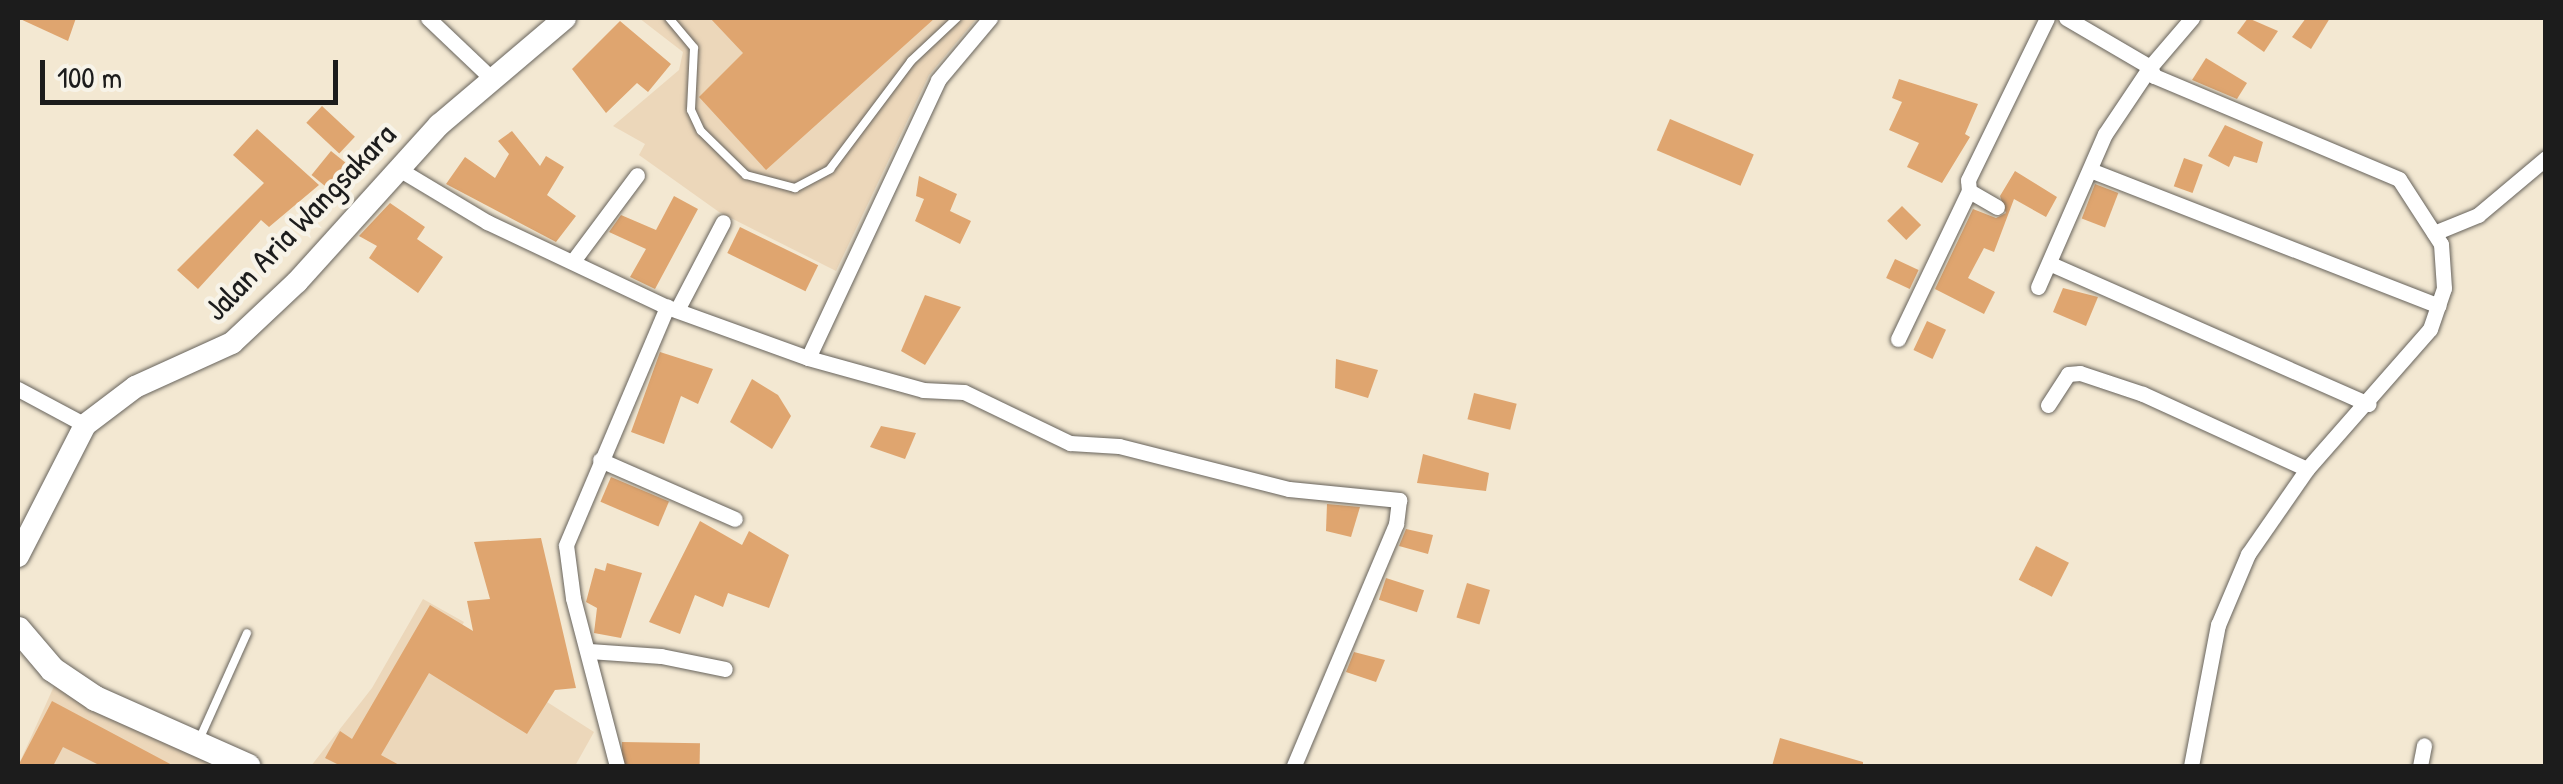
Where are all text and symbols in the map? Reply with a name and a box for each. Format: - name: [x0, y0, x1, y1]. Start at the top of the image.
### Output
- scale bar: [45, 40, 342, 102]
- text: 100 m: [57, 57, 122, 97]
- street label: Jalan Aria Wangsakara: [196, 116, 404, 328]

